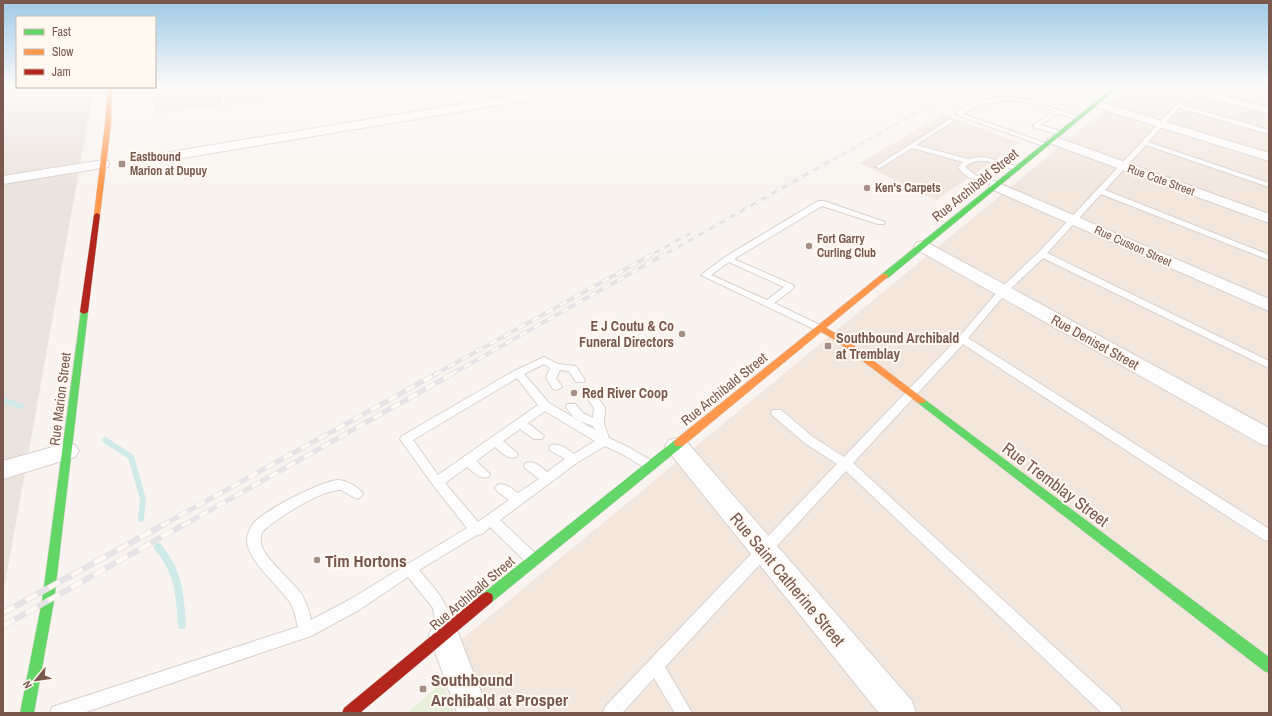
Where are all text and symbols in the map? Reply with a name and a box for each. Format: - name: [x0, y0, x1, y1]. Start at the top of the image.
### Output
- legend: [16, 16, 156, 88]
- text: Fast: [52, 24, 71, 40]
- text: Slow: [52, 44, 74, 60]
- text: Jam: [52, 64, 71, 80]
- street label: Rue Archibald Street: [928, 145, 1022, 225]
- place label: Eastbound Marion at Dupuy: [130, 149, 208, 179]
- marker: Eastbound Marion at Dupuy: [117, 159, 127, 169]
- street label: Rue Cote Street: [1125, 160, 1197, 200]
- place label: Ken's Carpets: [875, 180, 941, 196]
- marker: Ken's Carpets: [862, 183, 872, 193]
- street label: Rue Cusson Street: [1092, 222, 1174, 270]
- place label: Fort Garry Curling Club: [817, 231, 876, 261]
- marker: Fort Garry Curling Club: [804, 241, 814, 251]
- street label: Rue Deniset Street: [1048, 310, 1142, 374]
- place label: E J Coutu & Co Funeral Directors: [579, 317, 674, 351]
- marker: E J Coutu & Co Funeral Directors: [677, 329, 687, 339]
- place label: Southbound Archibald at Tremblay: [836, 329, 959, 363]
- marker: Southbound Archibald at Tremblay: [823, 341, 833, 351]
- street label: Rue Archibald Street: [677, 349, 771, 429]
- street label: Rue Marion Street: [45, 351, 75, 447]
- place label: Red River Coop: [582, 384, 668, 402]
- marker: Red River Coop: [569, 388, 579, 398]
- street label: Rue Tremblay Street: [998, 436, 1114, 532]
- street label: Rue Saint Catherine Street: [725, 507, 851, 651]
- place label: Tim Hortons: [325, 549, 407, 572]
- street label: Rue Archibald Street: [426, 552, 518, 634]
- marker: Tim Hortons: [312, 555, 322, 565]
- north arrow: [16, 660, 56, 700]
- place label: Southbound Archibald at Prosper: [431, 668, 569, 711]
- text: N: [20, 679, 35, 691]
- marker: Southbound Archibald at Prosper: [418, 684, 428, 694]

